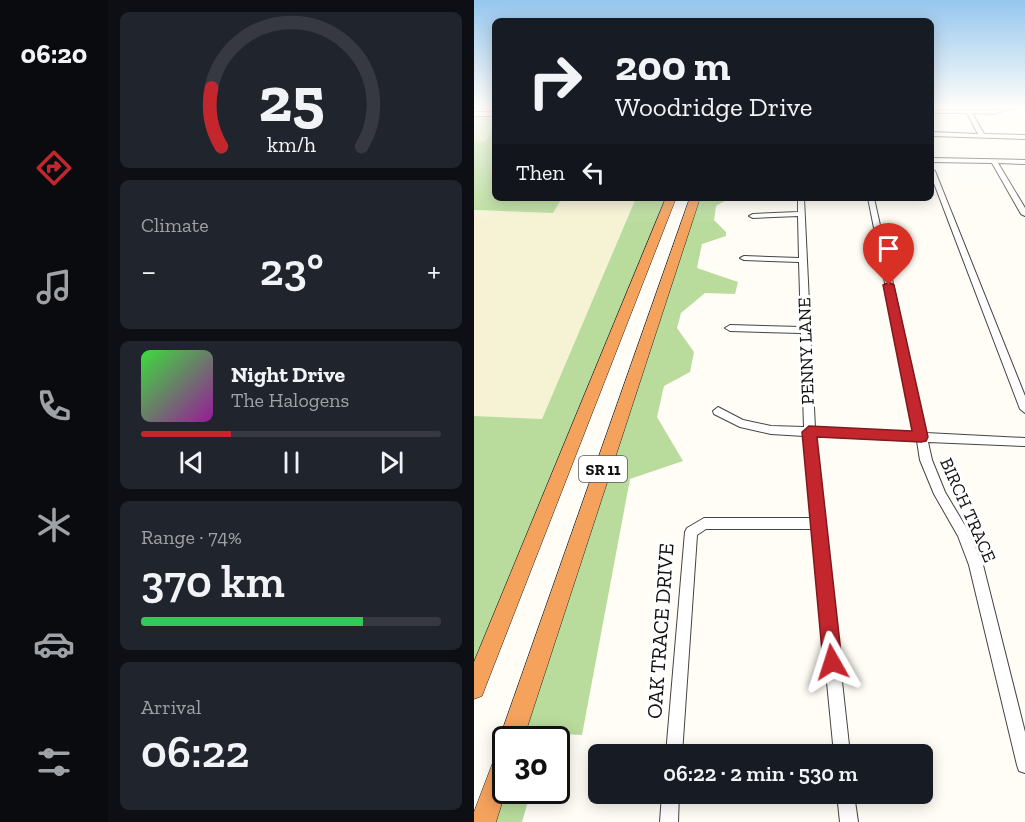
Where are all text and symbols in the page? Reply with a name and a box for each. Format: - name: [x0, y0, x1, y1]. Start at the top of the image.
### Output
- text: 06:20: [21, 38, 87, 70]
- text: 200 m: [615, 40, 731, 91]
- icon: right: [516, 42, 594, 120]
- text: 25: [258, 62, 324, 137]
- text: Woodridge Drive: [615, 91, 812, 123]
- text: km/h: [267, 132, 315, 157]
- icon: directions: [33, 147, 75, 189]
- icon: left: [577, 156, 610, 189]
- text: Then: [516, 159, 565, 186]
- text: Climate: [141, 213, 209, 237]
- pin: [863, 223, 914, 285]
- icon: arrive: [872, 232, 905, 265]
- text: 23°: [260, 243, 324, 297]
- text: −: [141, 251, 156, 290]
- text: +: [427, 251, 441, 290]
- icon: music: [33, 266, 75, 308]
- street label: PENNY LANE: [793, 297, 819, 405]
- text: Night Drive: [231, 361, 345, 388]
- icon: phone: [33, 385, 75, 427]
- text: The Halogens: [231, 388, 349, 412]
- icon: previous: [175, 446, 208, 479]
- icon: pause: [275, 446, 308, 479]
- icon: next: [375, 446, 408, 479]
- street label: BIRCH TRACE: [935, 454, 1001, 566]
- road number: SR 11: [579, 456, 627, 482]
- icon: climate: [33, 504, 75, 546]
- text: Range · 74%: [141, 525, 242, 549]
- street label: OAK TRACE DRIVE: [641, 542, 679, 720]
- text: 370 km: [141, 555, 285, 609]
- icon: car: [33, 623, 75, 665]
- position arrow: [800, 630, 864, 694]
- text: Arrival: [141, 695, 201, 719]
- text: 06:22: [141, 725, 249, 779]
- speed limit sign: 30: [492, 726, 570, 804]
- icon: filters: [33, 741, 75, 783]
- text: 06:22 · 2 min · 530 m: [663, 760, 858, 787]

